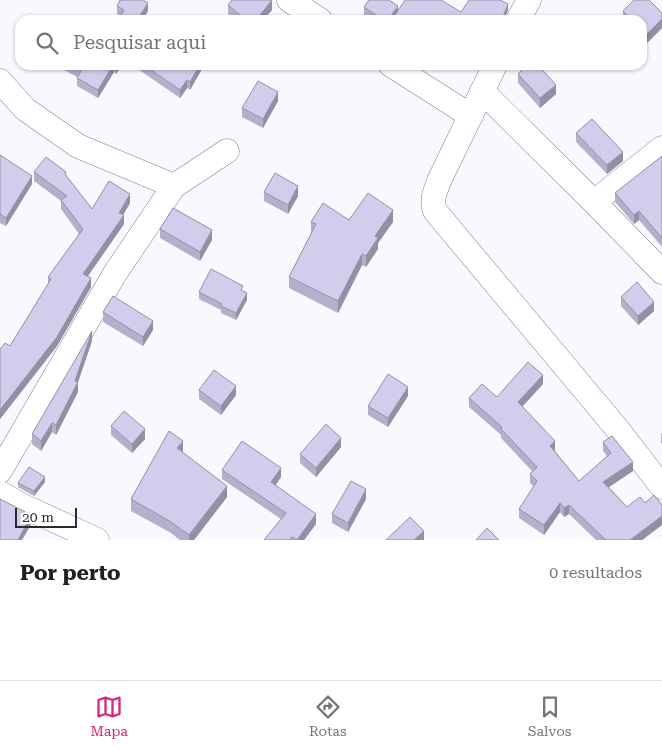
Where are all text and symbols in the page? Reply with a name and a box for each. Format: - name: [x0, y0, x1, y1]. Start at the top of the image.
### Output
- search box: [15, 15, 647, 70]
- icon: search: [33, 29, 61, 57]
- text: Pesquisar aqui: [73, 31, 206, 54]
- scale bar: [15, 505, 78, 528]
- text: 20 m: [22, 509, 54, 525]
- text: Por perto: [20, 561, 121, 585]
- text: 0 resultados: [549, 563, 642, 582]
- tab: Mapa: [91, 693, 128, 739]
- tab: Rotas: [309, 693, 347, 739]
- tab: Salvos: [528, 693, 571, 739]

